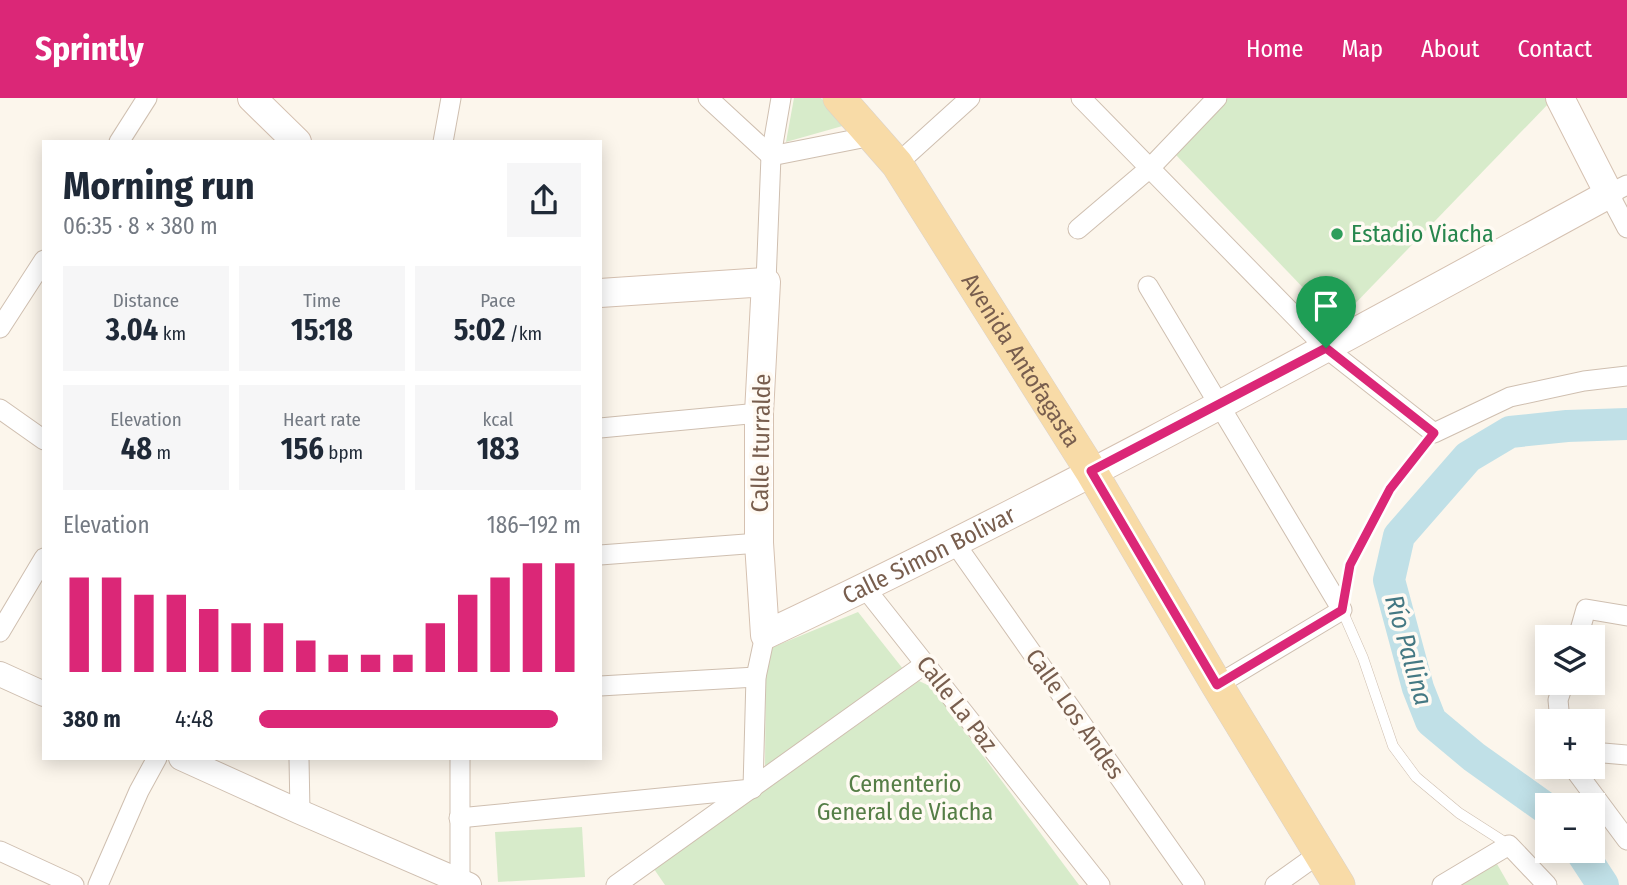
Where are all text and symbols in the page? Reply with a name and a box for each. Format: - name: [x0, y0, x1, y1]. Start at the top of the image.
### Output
- text: Sprintly: [35, 29, 144, 69]
- text: Home: [1246, 35, 1303, 63]
- text: Map: [1341, 35, 1383, 63]
- text: About: [1421, 35, 1479, 63]
- text: Contact: [1517, 35, 1592, 63]
- text: Morning run: [63, 163, 255, 209]
- button: share: [507, 163, 581, 237]
- text: 06:35 · 8 × 380 m: [63, 212, 218, 240]
- place label: Estadio Viacha: [1351, 220, 1494, 248]
- marker: Estadio Viacha: [1329, 226, 1345, 242]
- street label: Avenida Antofagasta: [956, 268, 1086, 452]
- pin: [1296, 276, 1356, 348]
- icon: arrive: [1307, 287, 1345, 325]
- text: Distance: [113, 289, 179, 312]
- text: Time: [303, 289, 341, 312]
- text: Pace: [480, 289, 516, 312]
- text: 3.04: [106, 312, 158, 348]
- text: 15:18: [291, 312, 353, 348]
- text: 5:02: [454, 312, 505, 348]
- text: km: [158, 322, 186, 345]
- text: /km: [505, 322, 542, 345]
- street label: Calle Iturralde: [746, 373, 776, 513]
- text: Elevation: [110, 408, 182, 431]
- text: Heart rate: [283, 408, 361, 431]
- text: kcal: [483, 408, 513, 431]
- text: 48: [121, 431, 152, 467]
- text: 156: [281, 431, 324, 467]
- text: 183: [477, 431, 519, 467]
- text: m: [152, 441, 171, 464]
- text: bpm: [324, 441, 363, 464]
- street label: Calle Simon Bolivar: [838, 500, 1021, 610]
- text: Elevation: [63, 511, 150, 539]
- text: 186–192 m: [487, 511, 581, 539]
- water label: Río Pallina: [1378, 591, 1439, 709]
- map controls: [1535, 625, 1605, 863]
- button: layers: [1535, 625, 1605, 695]
- street label: Calle Los Andes: [1020, 644, 1130, 784]
- street label: Calle La Paz: [911, 650, 1003, 758]
- text: 380 m: [63, 705, 121, 733]
- text: 4:48: [175, 705, 214, 733]
- button: +: [1535, 709, 1605, 779]
- park label: Cementerio General de Viacha: [817, 770, 993, 826]
- button: −: [1535, 793, 1605, 863]

